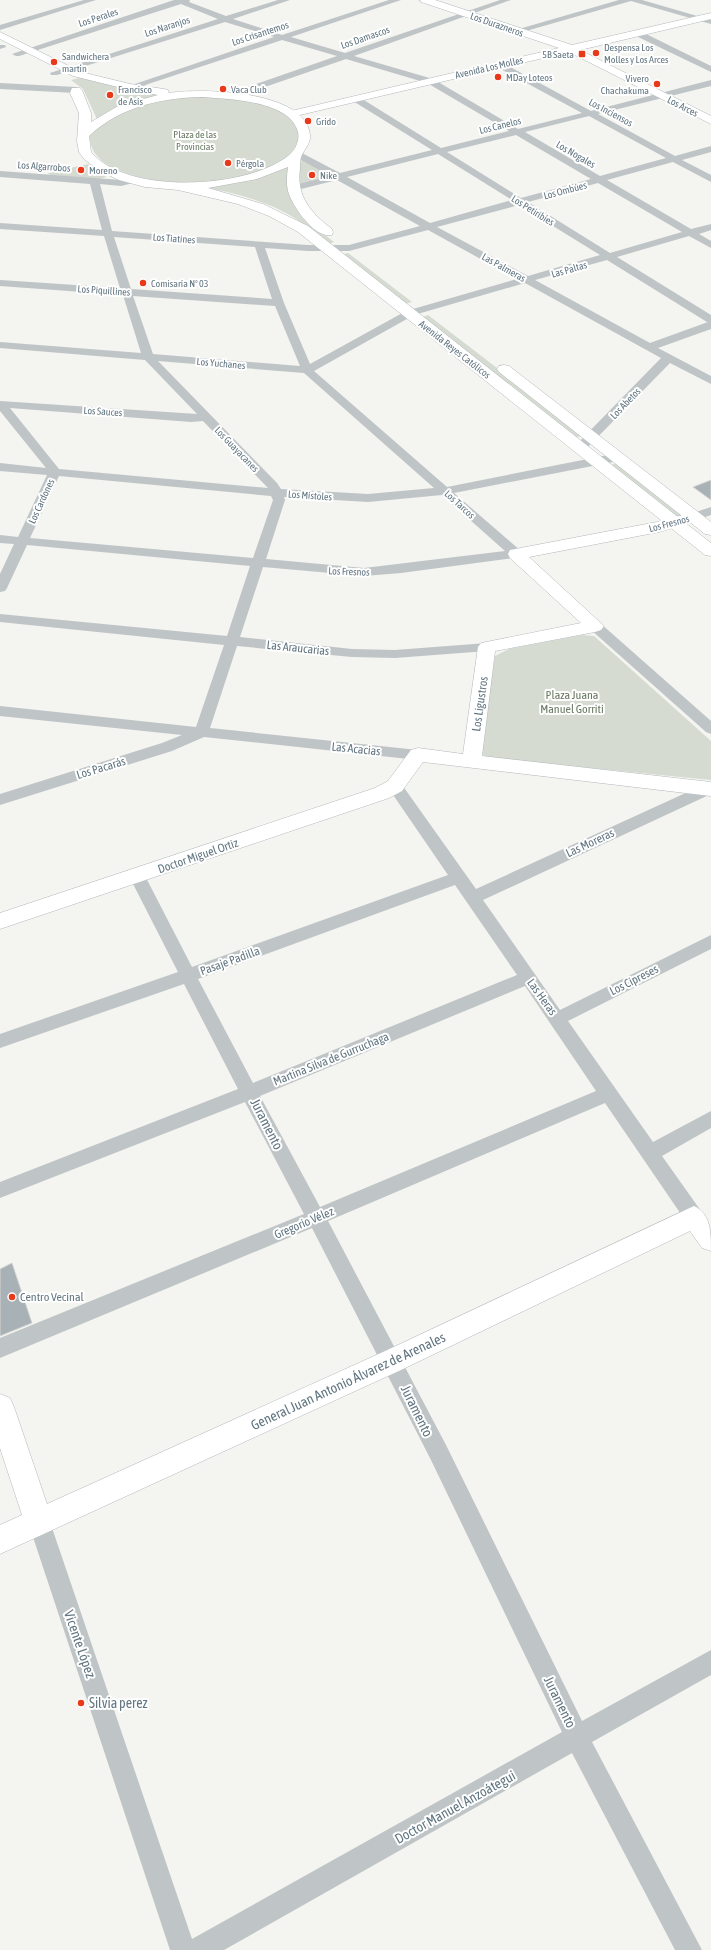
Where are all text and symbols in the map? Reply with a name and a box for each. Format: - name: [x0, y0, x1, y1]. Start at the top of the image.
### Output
- street label: Los Perales: [77, 6, 120, 29]
- street label: Los Durazneros: [469, 10, 525, 39]
- street label: Los Naranjos: [143, 14, 192, 39]
- street label: Los Crisantemos: [230, 19, 290, 48]
- street label: Los Damascos: [339, 24, 392, 51]
- place label: Despensa Los Molles y Los Arces: [604, 42, 669, 65]
- marker: Despensa Los Molles y Los Arces: [591, 48, 601, 58]
- place label: 5B Saeta: [542, 49, 574, 60]
- marker: 5B Saeta: [577, 49, 587, 59]
- place label: Sandwichera martin: [62, 51, 110, 74]
- street label: Avenida Los Molles: [454, 54, 525, 81]
- marker: Sandwichera martin: [49, 57, 59, 67]
- marker: MDay Loteos: [493, 72, 503, 82]
- place label: MDay Loteos: [506, 72, 553, 83]
- place label: Vivero Chachakuma: [601, 73, 649, 96]
- marker: Vivero Chachakuma: [652, 79, 662, 89]
- place label: Francisco de Asís: [118, 84, 152, 107]
- marker: Vaca Club: [218, 84, 228, 94]
- place label: Vaca Club: [231, 84, 267, 95]
- marker: Francisco de Asís: [105, 90, 115, 100]
- street label: Los Arces: [666, 94, 700, 119]
- street label: Los Inciensos: [587, 96, 635, 129]
- street label: Los Canelos: [478, 115, 523, 136]
- marker: Grido: [303, 116, 313, 126]
- place label: Grido: [316, 116, 336, 127]
- park label: Plaza de las Provincias: [173, 129, 217, 152]
- street label: Los Nogales: [554, 139, 598, 170]
- marker: Pérgola: [223, 158, 233, 168]
- place label: Pérgola: [236, 158, 264, 169]
- street label: Los Algarrobos: [17, 159, 71, 174]
- marker: Moreno: [76, 165, 86, 175]
- place label: Moreno: [89, 165, 118, 176]
- marker: Nike: [307, 170, 317, 180]
- place label: Nike: [320, 170, 337, 181]
- street label: Los Ombúes: [542, 179, 588, 202]
- street label: Los Petiribíes: [509, 193, 557, 228]
- street label: Los Tiatines: [152, 232, 196, 246]
- street label: Las Palmeras: [480, 251, 528, 284]
- street label: Las Paltas: [550, 259, 589, 280]
- marker: Comisaría Nº 03: [138, 278, 148, 288]
- place label: Comisaría Nº 03: [151, 278, 209, 289]
- street label: Los Piquillines: [77, 283, 131, 298]
- street label: Avenida Reyes Católicos: [417, 318, 493, 381]
- street label: Los Yuchanes: [196, 356, 246, 371]
- street label: Los Abetos: [608, 385, 643, 421]
- street label: Los Sauces: [83, 405, 123, 418]
- street label: Los Guayacanes: [212, 425, 261, 474]
- street label: Los Cardones: [26, 477, 57, 525]
- street label: Los Mistoles: [288, 488, 333, 503]
- street label: Los Tarcos: [442, 488, 477, 521]
- street label: Los Fresnos: [648, 513, 691, 534]
- street label: Los Fresnos: [328, 565, 370, 578]
- street label: Las Araucarias: [266, 638, 330, 658]
- street label: Los Ligustros: [469, 675, 491, 733]
- park label: Plaza Juana Manuel Gorriti: [540, 688, 604, 716]
- street label: Las Acacias: [331, 739, 381, 759]
- street label: Los Pacarás: [75, 754, 127, 782]
- street label: Las Moreras: [564, 826, 616, 860]
- street label: Doctor Miguel Ortiz: [156, 835, 241, 876]
- street label: Pasaje Padilla: [198, 944, 262, 978]
- street label: Los Cipreses: [607, 962, 661, 998]
- street label: Las Heras: [524, 976, 560, 1018]
- street label: Martina Silva de Gurruchaga: [271, 1029, 391, 1089]
- street label: Juramento: [247, 1096, 287, 1152]
- street label: Gregorio Vélez: [272, 1204, 336, 1242]
- place label: Centro Vecinal: [20, 1290, 84, 1304]
- marker: Centro Vecinal: [7, 1292, 17, 1302]
- street label: General Juan Antonio Álvarez de Arenales: [248, 1329, 448, 1433]
- street label: Juramento: [398, 1383, 436, 1439]
- street label: Vicente López: [61, 1608, 99, 1680]
- street label: Juramento: [541, 1674, 579, 1730]
- place label: Silvia perez: [89, 1695, 148, 1711]
- marker: Silvia perez: [76, 1698, 86, 1708]
- street label: Doctor Manuel Anzoátegui: [392, 1767, 518, 1847]

